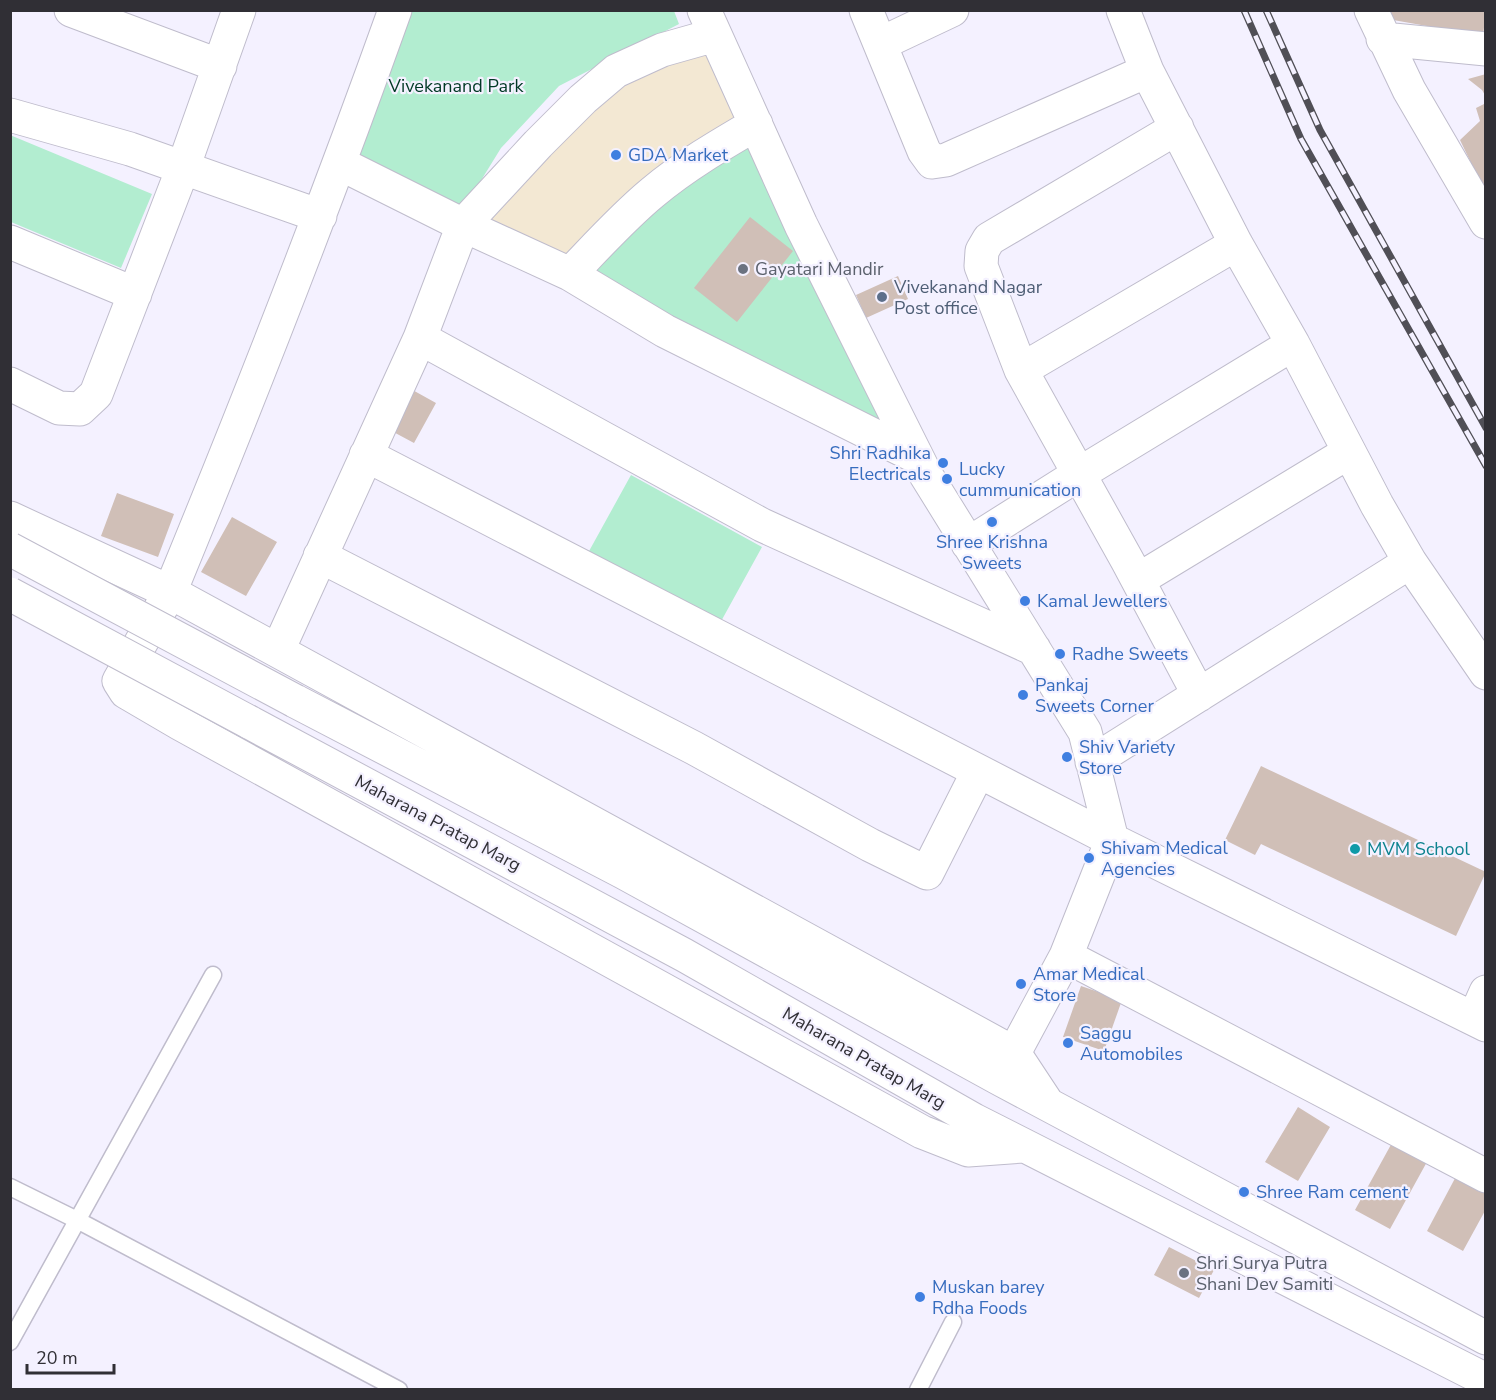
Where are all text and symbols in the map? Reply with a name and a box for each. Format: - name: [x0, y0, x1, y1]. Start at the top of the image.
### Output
- park label: Vivekanand Park: [388, 74, 524, 98]
- place label: GDA Market: [628, 143, 729, 167]
- marker: GDA Market: [609, 148, 623, 162]
- place label: Gayatari Mandir: [755, 257, 884, 281]
- marker: Gayatari Mandir: [736, 262, 750, 276]
- place label: Vivekanand Nagar Post office: [893, 275, 1043, 320]
- marker: Vivekanand Nagar Post office: [875, 290, 889, 304]
- place label: Shri Radhika Electricals: [830, 441, 931, 486]
- marker: Shri Radhika Electricals: [936, 456, 950, 470]
- place label: Lucky cummunication: [959, 457, 1081, 502]
- marker: Lucky cummunication: [940, 472, 954, 486]
- marker: Shree Krishna Sweets: [985, 515, 999, 529]
- place label: Shree Krishna Sweets: [936, 530, 1048, 575]
- place label: Kamal Jewellers: [1037, 589, 1168, 613]
- marker: Kamal Jewellers: [1018, 594, 1032, 608]
- place label: Radhe Sweets: [1072, 642, 1189, 666]
- marker: Radhe Sweets: [1053, 647, 1067, 661]
- place label: Pankaj Sweets Corner: [1035, 673, 1154, 718]
- marker: Pankaj Sweets Corner: [1016, 688, 1030, 702]
- place label: Shiv Variety Store: [1079, 735, 1176, 780]
- marker: Shiv Variety Store: [1060, 750, 1074, 764]
- street label: Maharana Pratap Marg: [351, 769, 525, 877]
- place label: Shivam Medical Agencies: [1101, 836, 1229, 881]
- place label: MVM School: [1367, 837, 1470, 861]
- marker: MVM School: [1348, 842, 1362, 856]
- marker: Shivam Medical Agencies: [1082, 851, 1096, 865]
- place label: Amar Medical Store: [1033, 962, 1146, 1007]
- marker: Amar Medical Store: [1014, 977, 1028, 991]
- street label: Maharana Pratap Marg: [778, 1001, 950, 1115]
- place label: Saggu Automobiles: [1080, 1021, 1183, 1066]
- marker: Saggu Automobiles: [1061, 1036, 1075, 1050]
- place label: Shree Ram cement: [1256, 1180, 1409, 1204]
- marker: Shree Ram cement: [1237, 1185, 1251, 1199]
- place label: Shri Surya Putra Shani Dev Samiti: [1196, 1251, 1333, 1296]
- marker: Shri Surya Putra Shani Dev Samiti: [1177, 1266, 1191, 1280]
- place label: Muskan barey Rdha Foods: [932, 1275, 1045, 1320]
- marker: Muskan barey Rdha Foods: [913, 1290, 927, 1304]
- scale bar: [27, 1337, 114, 1375]
- text: 20 m: [36, 1346, 78, 1370]

